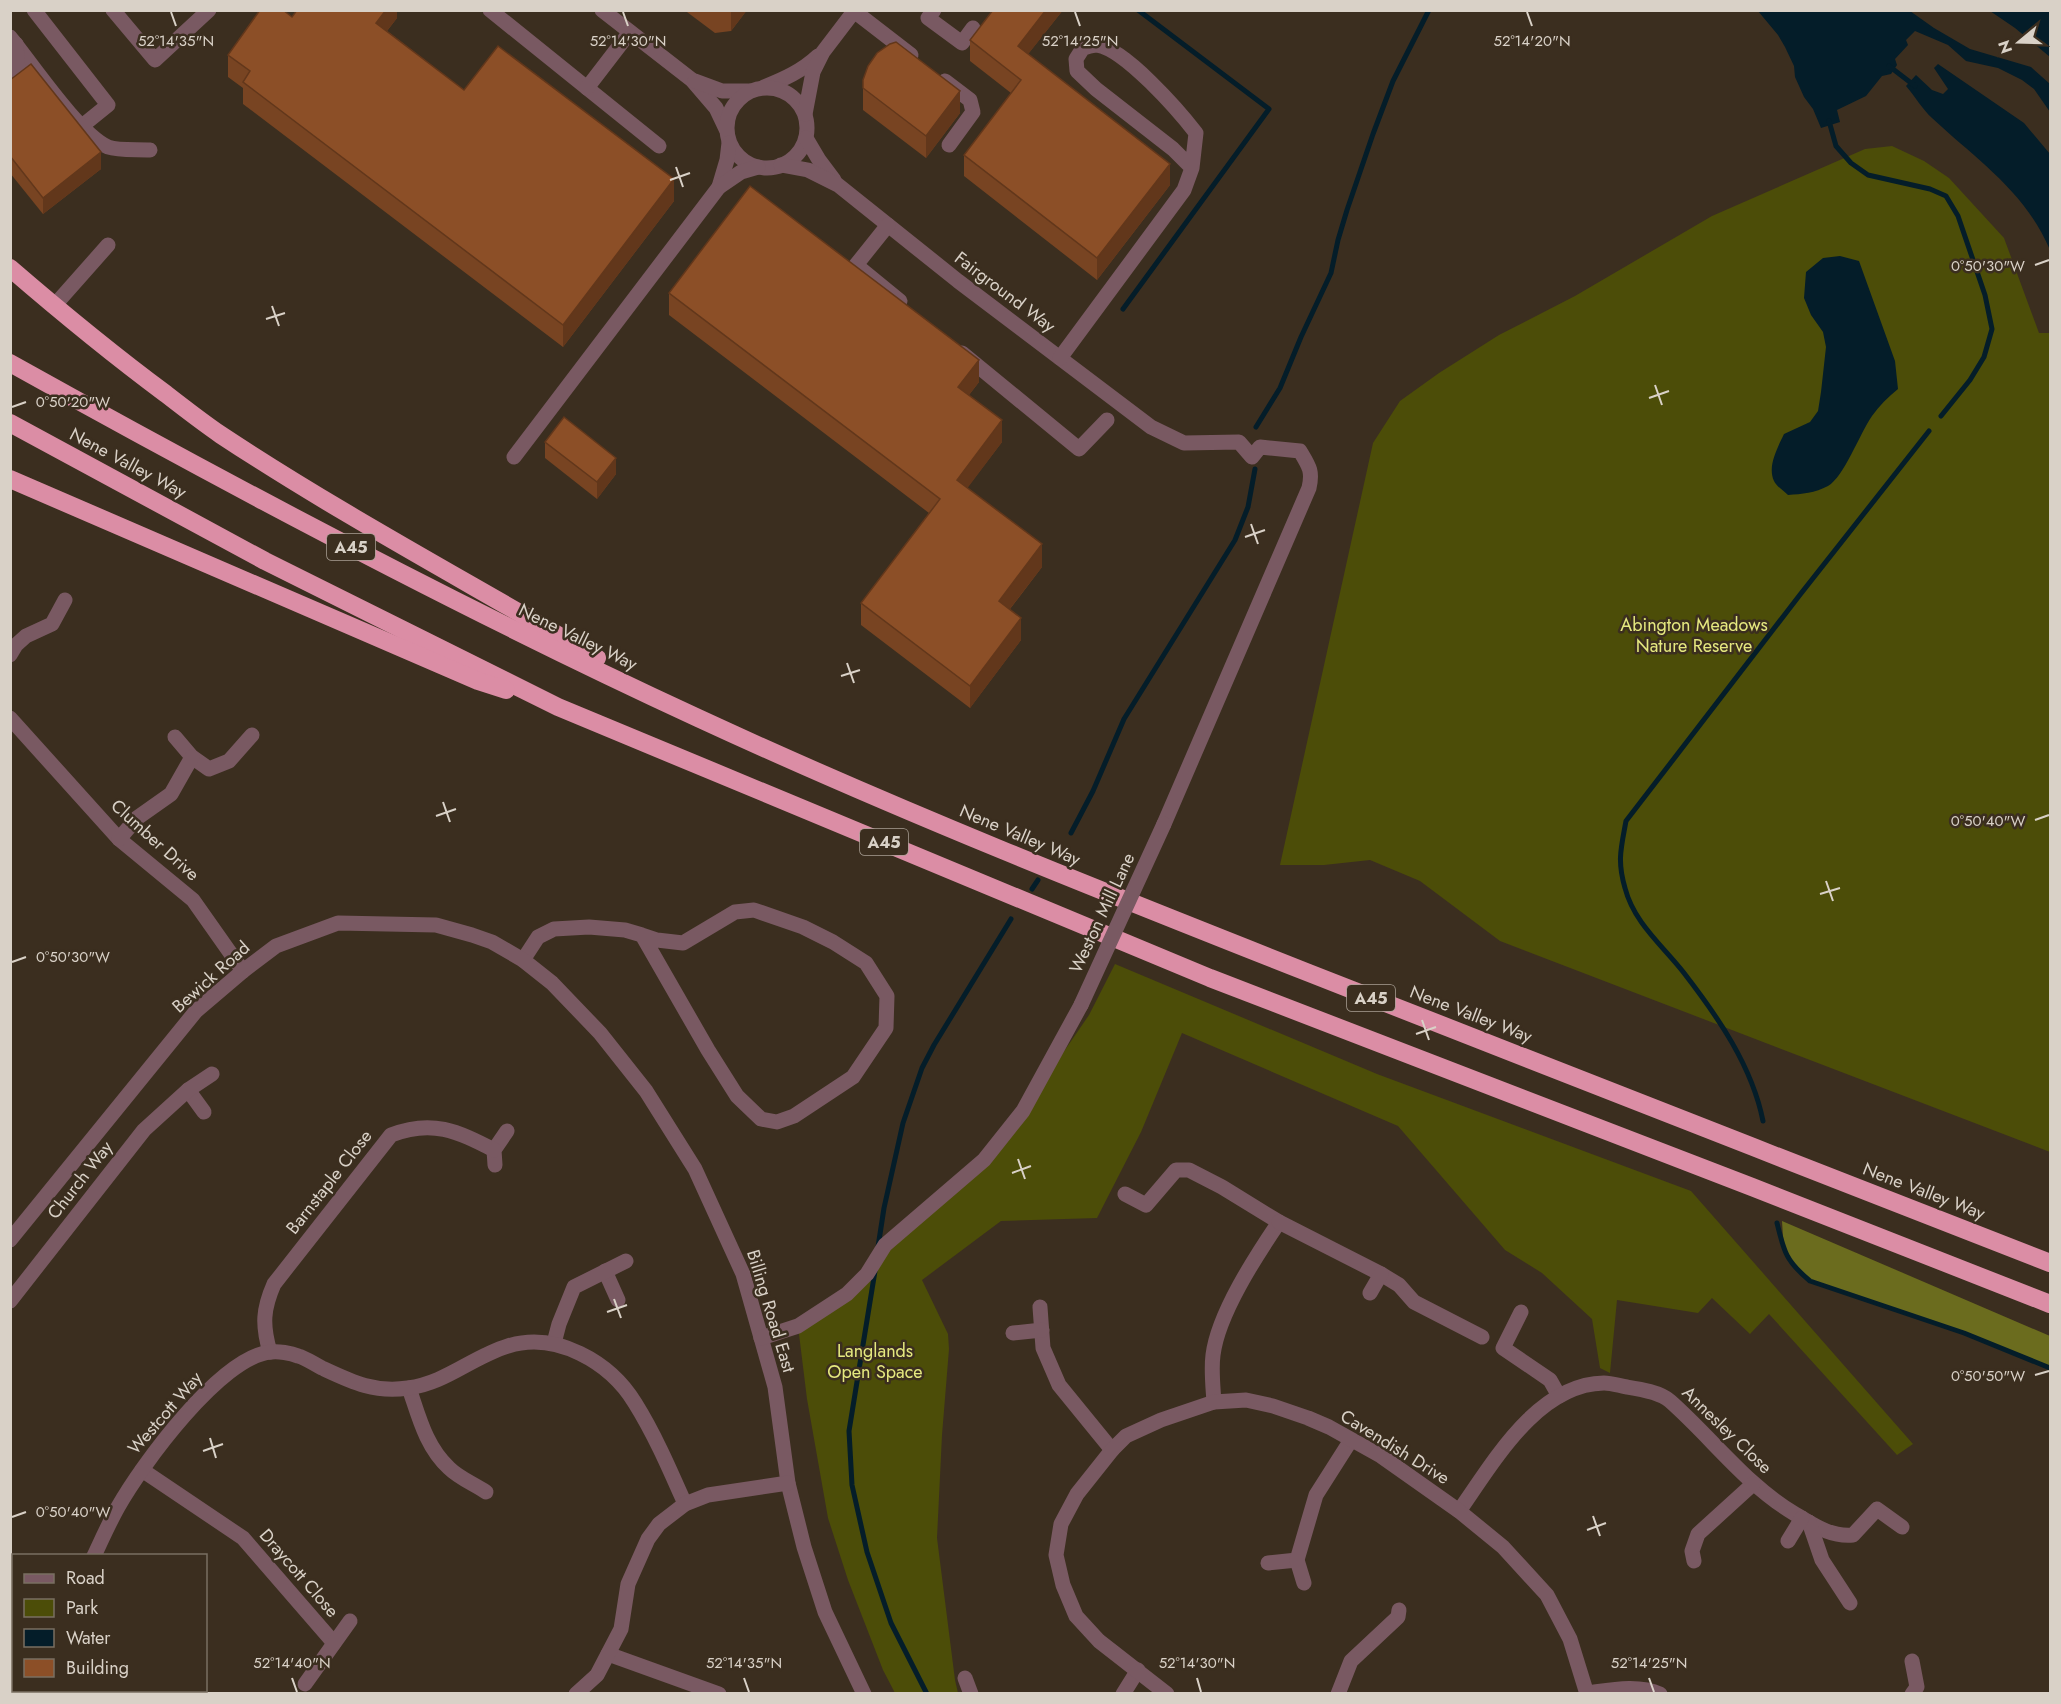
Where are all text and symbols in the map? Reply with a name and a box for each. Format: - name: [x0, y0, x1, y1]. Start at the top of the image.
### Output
- north arrow: [1989, 12, 2049, 72]
- text: 52°14'35"N: [138, 30, 214, 52]
- text: 52°14'30"N: [590, 30, 666, 52]
- text: 52°14'25"N: [1042, 30, 1118, 52]
- text: 52°14'20"N: [1493, 30, 1571, 52]
- text: N: [1992, 37, 2018, 56]
- street label: Fairground Way: [949, 245, 1061, 339]
- text: 0°50'30"W: [1951, 255, 2025, 277]
- text: 0°50'20"W: [36, 391, 110, 413]
- street label: Nene Valley Way: [65, 421, 191, 505]
- road number: A45: [327, 534, 375, 560]
- street label: Nene Valley Way: [514, 597, 642, 677]
- park label: Abington Meadows Nature Reserve: [1620, 612, 1768, 659]
- street label: Clumber Drive: [105, 793, 205, 887]
- street label: Nene Valley Way: [955, 798, 1085, 872]
- text: 0°50'40"W: [1951, 810, 2025, 832]
- road number: A45: [860, 829, 908, 855]
- street label: Weston Mill Lane: [1063, 848, 1141, 978]
- street label: Bewick Road: [166, 935, 256, 1019]
- text: 0°50'30"W: [36, 946, 110, 968]
- street label: Nene Valley Way: [1406, 979, 1536, 1049]
- road number: A45: [1347, 985, 1395, 1011]
- street label: Barnstaple Close: [280, 1124, 378, 1240]
- street label: Church Way: [41, 1135, 119, 1225]
- street label: Nene Valley Way: [1859, 1156, 1989, 1226]
- street label: Billing Road East: [740, 1246, 802, 1376]
- park label: Langlands Open Space: [827, 1338, 923, 1385]
- text: 0°50'50"W: [1951, 1365, 2025, 1387]
- street label: Westcott Way: [122, 1366, 208, 1460]
- street label: Annesley Close: [1676, 1380, 1778, 1480]
- street label: Cavendish Drive: [1335, 1403, 1455, 1491]
- text: 0°50'40"W: [36, 1501, 110, 1523]
- street label: Draycott Close: [253, 1523, 345, 1623]
- legend: [12, 1554, 207, 1692]
- text: Road: [66, 1565, 105, 1591]
- text: Park: [66, 1595, 98, 1621]
- text: Water: [66, 1625, 111, 1651]
- text: 52°14'40"N: [253, 1652, 331, 1674]
- text: 52°14'35"N: [706, 1652, 782, 1674]
- text: 52°14'30"N: [1159, 1652, 1235, 1674]
- text: 52°14'25"N: [1611, 1652, 1687, 1674]
- text: Building: [66, 1655, 129, 1681]

